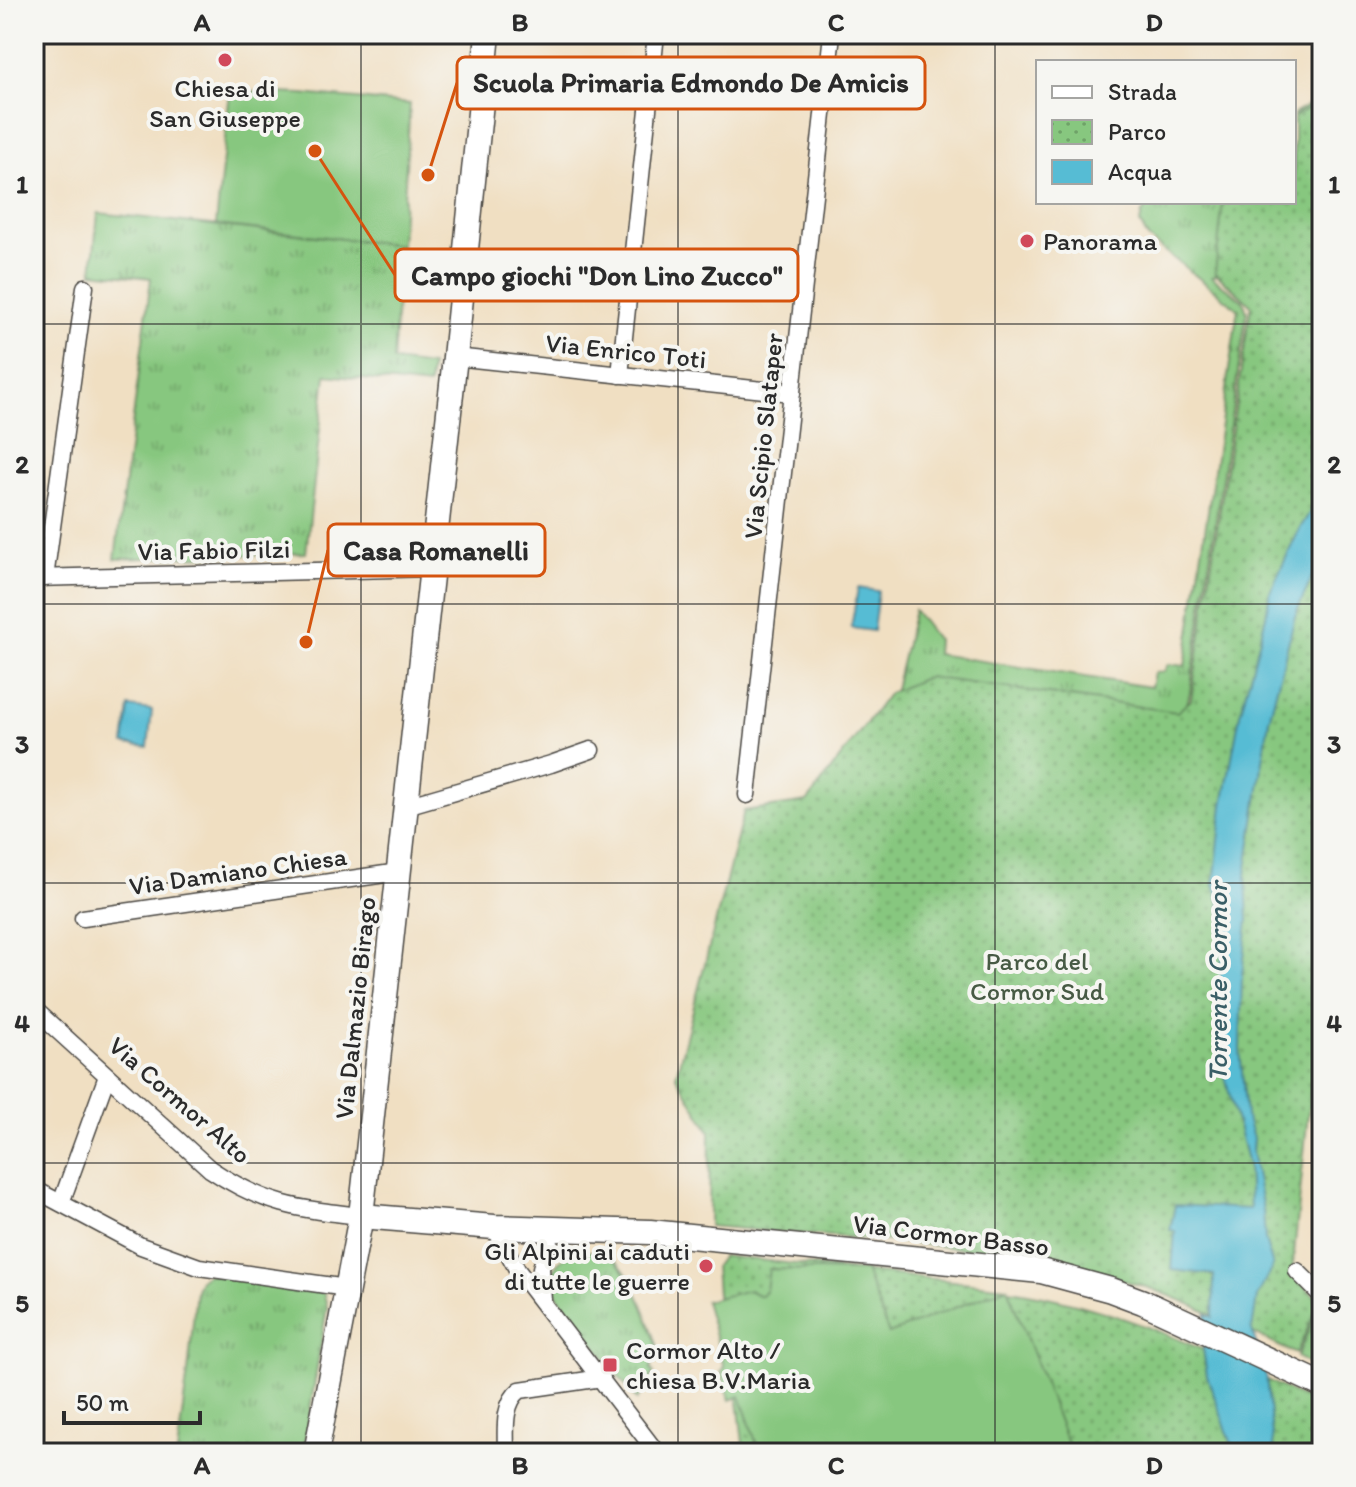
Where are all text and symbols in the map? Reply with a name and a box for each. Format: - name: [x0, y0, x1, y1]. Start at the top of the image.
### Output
- text: A: [193, 6, 211, 38]
- text: B: [512, 6, 529, 38]
- text: C: [828, 6, 845, 38]
- text: D: [1145, 6, 1163, 38]
- marker: Chiesa di San Giuseppe: [216, 51, 234, 69]
- callout: Scuola Primaria Edmondo De Amicis: [457, 57, 925, 109]
- legend: [1036, 60, 1296, 204]
- text: Scuola Primaria Edmondo De Amicis: [473, 65, 909, 99]
- place label: Chiesa di San Giuseppe: [149, 72, 301, 134]
- text: Strada: [1108, 77, 1177, 106]
- text: Parco: [1108, 117, 1166, 146]
- text: Acqua: [1108, 157, 1172, 186]
- text: 1: [16, 168, 28, 200]
- text: 1: [1328, 168, 1340, 200]
- place label: Panorama: [1043, 225, 1158, 257]
- marker: Panorama: [1018, 232, 1036, 250]
- callout: Campo giochi "Don Lino Zucco": [395, 249, 798, 301]
- text: Campo giochi "Don Lino Zucco": [411, 258, 783, 292]
- street label: Via Enrico Toti: [544, 327, 708, 375]
- street label: Via Scipio Slataper: [736, 331, 790, 541]
- text: 2: [15, 448, 29, 480]
- text: 2: [1327, 448, 1341, 480]
- callout: Casa Romanelli: [328, 524, 545, 576]
- street label: Via Fabio Filzi: [137, 533, 291, 567]
- text: Casa Romanelli: [343, 533, 529, 567]
- text: 3: [15, 728, 29, 760]
- text: 3: [1327, 728, 1341, 760]
- street label: Via Damiano Chiesa: [127, 840, 349, 902]
- water label: Torrente Cormor: [1200, 879, 1234, 1082]
- street label: Via Dalmazio Birago: [327, 895, 383, 1121]
- park label: Parco del Cormor Sud: [970, 945, 1105, 1007]
- text: 4: [14, 1007, 30, 1039]
- text: 4: [1326, 1007, 1342, 1039]
- street label: Via Cormor Alto: [102, 1029, 258, 1171]
- street label: Via Cormor Basso: [851, 1207, 1051, 1263]
- place label: Gli Alpini ai caduti di tutte le guerre: [484, 1235, 690, 1297]
- marker: Gli Alpini ai caduti di tutte le guerre: [697, 1257, 715, 1275]
- text: 5: [15, 1287, 29, 1319]
- text: 5: [1327, 1287, 1341, 1319]
- place label: Cormor Alto / chiesa B.V.Maria: [626, 1334, 811, 1396]
- marker: Cormor Alto / chiesa B.V.Maria: [601, 1356, 619, 1374]
- scale bar: [64, 1375, 200, 1425]
- text: 50 m: [76, 1388, 129, 1417]
- text: A: [193, 1449, 211, 1481]
- text: B: [512, 1449, 529, 1481]
- text: C: [828, 1449, 845, 1481]
- text: D: [1145, 1449, 1163, 1481]

